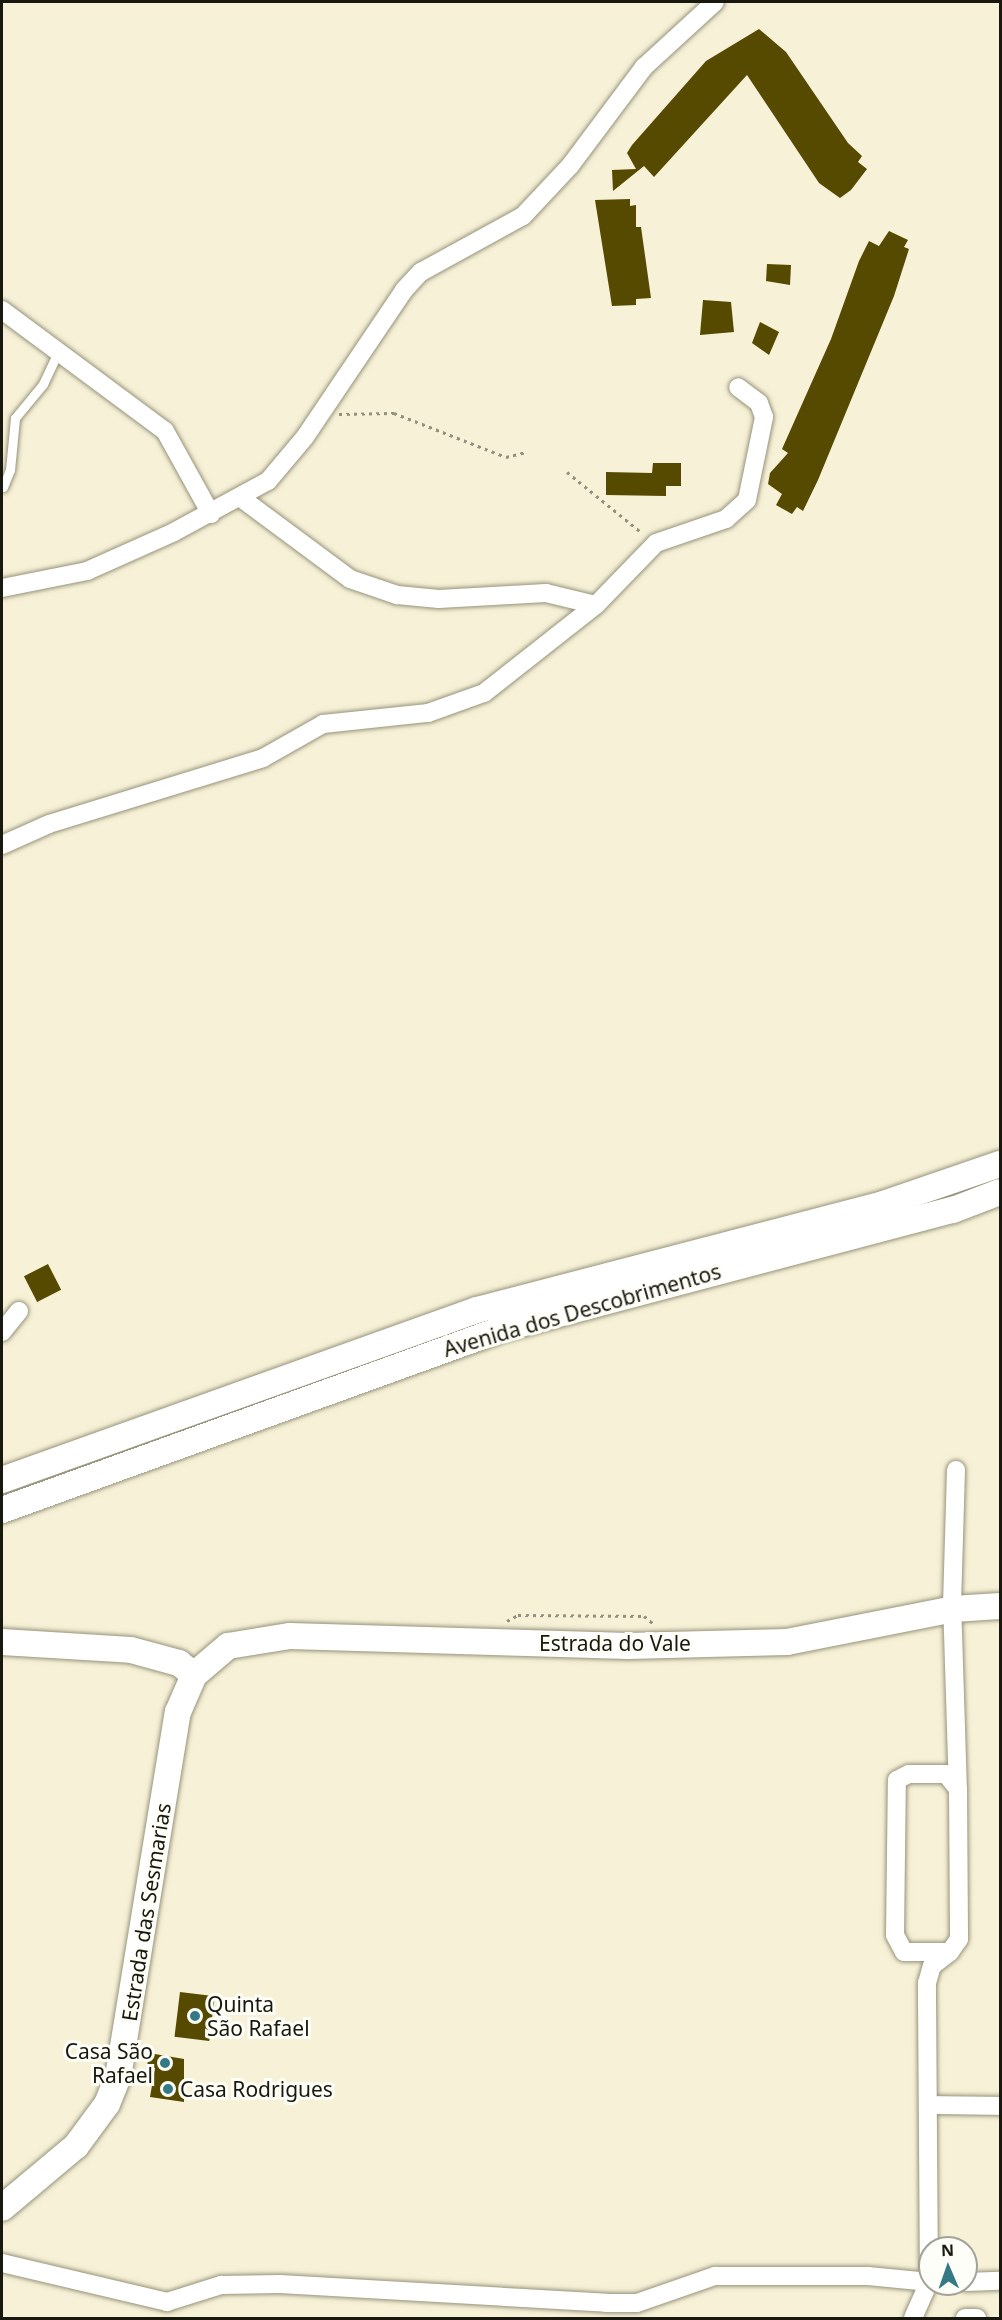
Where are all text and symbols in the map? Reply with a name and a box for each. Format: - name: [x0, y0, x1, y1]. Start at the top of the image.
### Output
- street label: Avenida dos Descobrimentos: [440, 1258, 724, 1362]
- street label: Estrada do Vale: [539, 1630, 691, 1656]
- street label: Estrada das Sesmarias: [116, 1801, 176, 2023]
- place label: Quinta São Rafael: [207, 1991, 310, 2041]
- marker: Quinta São Rafael: [188, 2009, 202, 2023]
- place label: Casa São Rafael: [65, 2038, 153, 2088]
- marker: Casa São Rafael: [158, 2056, 172, 2070]
- place label: Casa Rodrigues: [180, 2076, 333, 2102]
- marker: Casa Rodrigues: [161, 2082, 175, 2096]
- north arrow: [918, 2236, 978, 2296]
- text: N: [941, 2239, 954, 2261]

